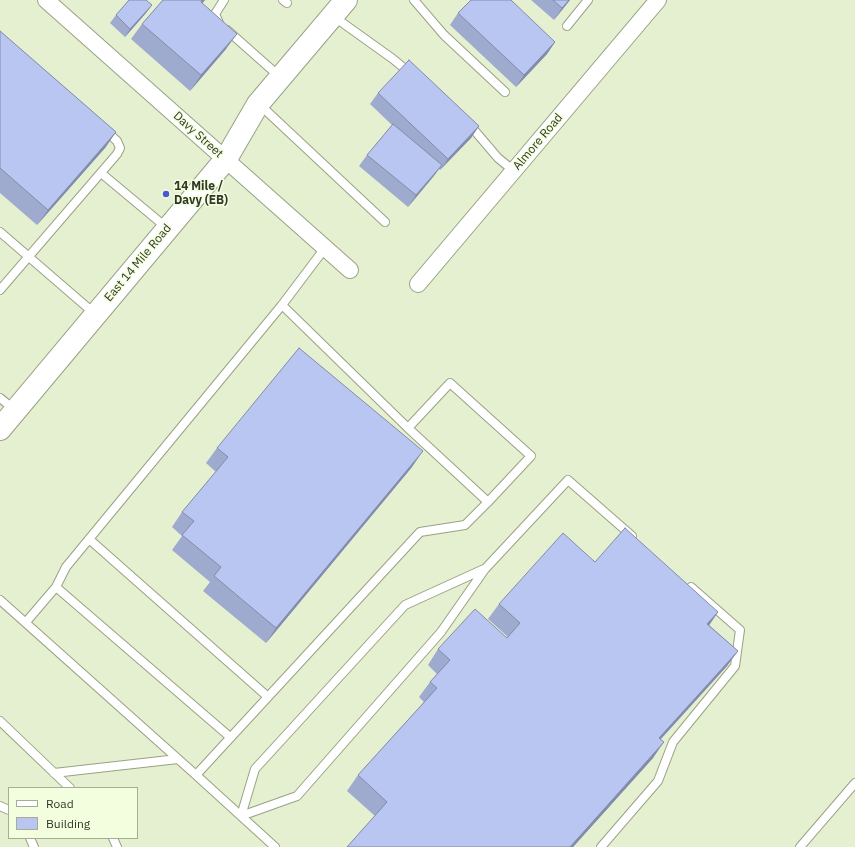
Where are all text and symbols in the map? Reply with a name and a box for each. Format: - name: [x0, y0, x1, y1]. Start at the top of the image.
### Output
- street label: Davy Street: [170, 109, 226, 161]
- street label: Almore Road: [510, 111, 566, 173]
- place label: 14 Mile / Davy (EB): [174, 180, 228, 208]
- marker: 14 Mile / Davy (EB): [161, 189, 171, 199]
- street label: East 14 Mile Road: [101, 221, 175, 305]
- legend: [8, 787, 138, 839]
- text: Road: [46, 796, 74, 811]
- text: Building: [46, 816, 90, 831]

